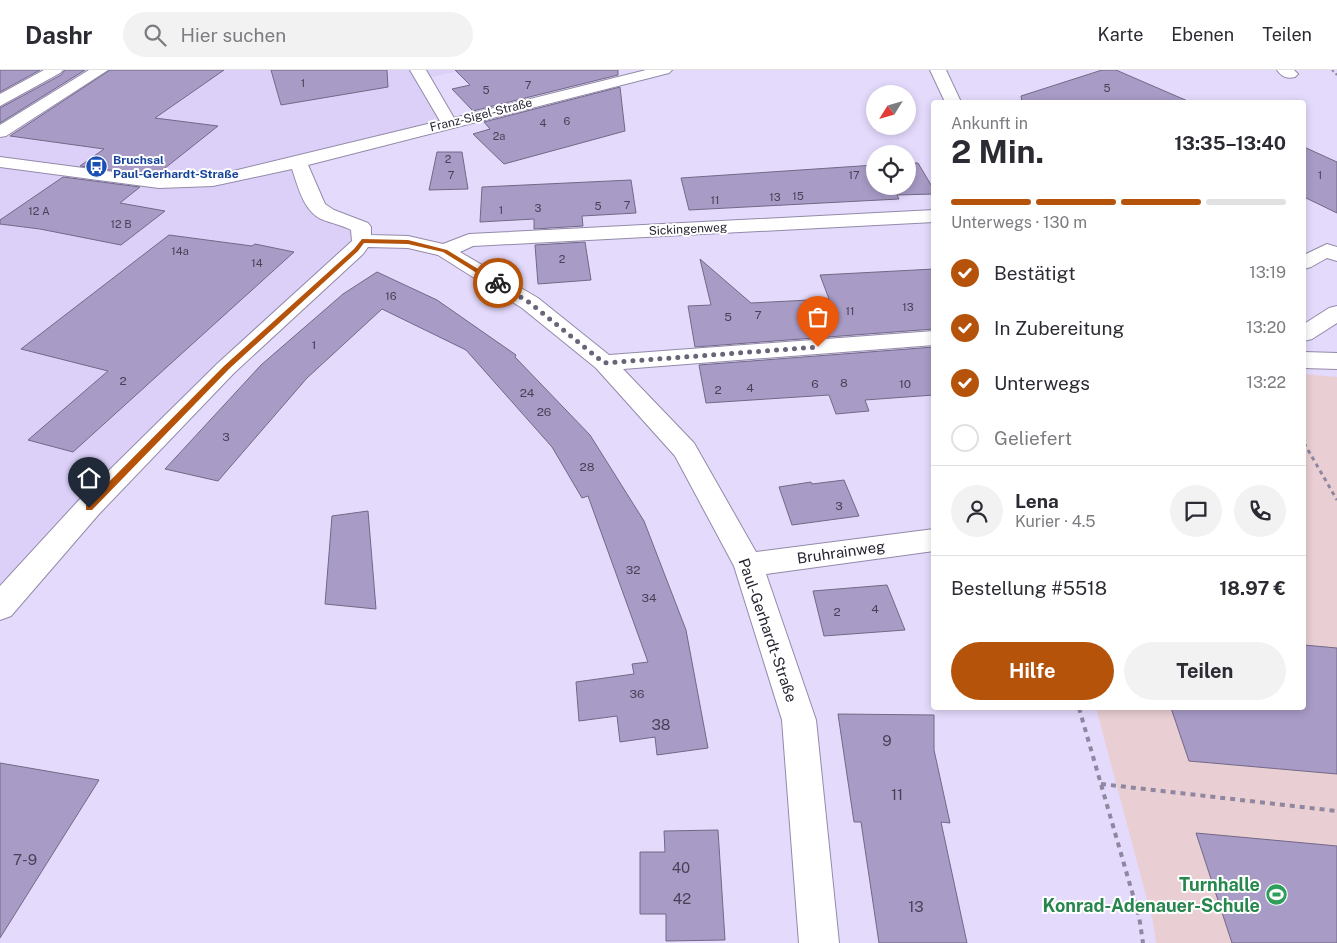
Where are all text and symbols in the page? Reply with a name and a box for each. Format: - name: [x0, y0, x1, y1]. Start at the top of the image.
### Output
- search box: [123, 12, 473, 57]
- text: Dashr: [25, 21, 93, 49]
- icon: search: [141, 21, 169, 49]
- text: Hier suchen: [181, 24, 286, 46]
- text: Karte: [1098, 24, 1143, 45]
- text: Ebenen: [1171, 24, 1234, 45]
- text: Teilen: [1262, 24, 1312, 45]
- house number: 1: [301, 77, 305, 89]
- house number: 7: [525, 79, 532, 91]
- house number: 5: [1103, 82, 1111, 94]
- house number: 5: [482, 84, 490, 96]
- north arrow: [866, 85, 916, 135]
- map controls: [866, 85, 916, 195]
- street label: Franz-Sigel-Straße: [428, 95, 534, 134]
- text: Ankunft in: [951, 114, 1028, 133]
- house number: 6: [564, 115, 571, 127]
- house number: 4: [540, 117, 547, 129]
- house number: 2a: [493, 130, 505, 142]
- text: 13:35–13:40: [1174, 132, 1286, 154]
- text: 2 Min.: [951, 133, 1044, 170]
- button: locate: [866, 145, 916, 195]
- place label: Bruchsal Paul-Gerhardt-Straße: [113, 153, 239, 181]
- house number: 2: [445, 153, 452, 165]
- bus stop icon: Bruchsal Paul-Gerhardt-Straße: [85, 155, 109, 179]
- house number: 7: [448, 169, 455, 181]
- house number: 17: [848, 169, 860, 181]
- house number: 1: [1318, 169, 1322, 181]
- house number: 15: [792, 190, 804, 202]
- house number: 13: [769, 191, 781, 203]
- house number: 11: [711, 194, 719, 206]
- house number: 7: [624, 199, 631, 211]
- house number: 5: [594, 200, 602, 212]
- house number: 3: [535, 202, 542, 214]
- house number: 1: [499, 204, 503, 216]
- house number: 12 A: [28, 205, 50, 217]
- text: Unterwegs · 130 m: [951, 213, 1087, 232]
- house number: 12 B: [110, 218, 132, 230]
- street label: Sickingenweg: [648, 220, 728, 238]
- house number: 14a: [171, 245, 189, 257]
- house number: 2: [559, 253, 566, 265]
- house number: 14: [251, 257, 263, 269]
- courier: [473, 258, 523, 308]
- icon: check: [951, 259, 979, 287]
- text: Bestätigt: [994, 262, 1076, 284]
- text: 13:19: [1249, 263, 1286, 282]
- icon: bike: [484, 269, 512, 297]
- house number: 16: [385, 290, 397, 302]
- pin: [797, 296, 839, 347]
- house number: 13: [902, 301, 914, 313]
- icon: bag: [804, 303, 832, 331]
- house number: 11: [846, 305, 854, 317]
- house number: 7: [754, 308, 762, 322]
- house number: 5: [724, 310, 732, 324]
- icon: check: [951, 314, 979, 342]
- text: In Zubereitung: [994, 317, 1124, 339]
- text: 13:20: [1246, 318, 1286, 337]
- house number: 1: [312, 338, 316, 352]
- icon: check: [951, 369, 979, 397]
- text: Unterwegs: [994, 372, 1090, 394]
- text: 13:22: [1246, 373, 1286, 392]
- house number: 2: [119, 374, 127, 388]
- house number: 8: [840, 376, 848, 390]
- house number: 6: [811, 377, 819, 391]
- house number: 10: [899, 377, 911, 391]
- house number: 4: [746, 381, 754, 395]
- house number: 2: [714, 383, 722, 397]
- house number: 24: [520, 386, 535, 400]
- house number: 26: [537, 405, 551, 419]
- text: Geliefert: [994, 427, 1072, 449]
- house number: 3: [222, 430, 230, 444]
- pin: [68, 457, 110, 508]
- house number: 28: [580, 460, 595, 474]
- icon: home: [75, 464, 103, 492]
- button: person: [951, 485, 1003, 537]
- button: chat: [1170, 485, 1222, 537]
- button: phone: [1234, 485, 1286, 537]
- text: Lena: [1015, 490, 1059, 512]
- house number: 3: [835, 499, 843, 513]
- text: Kurier · 4.5: [1015, 512, 1096, 531]
- street label: Bruhrainweg: [796, 537, 886, 567]
- street label: Paul-Gerhardt-Straße: [735, 556, 801, 704]
- house number: 32: [626, 563, 640, 577]
- text: Bestellung #5518: [951, 577, 1107, 599]
- text: 18.97 €: [1219, 577, 1286, 599]
- house number: 34: [641, 591, 657, 605]
- house number: 4: [871, 602, 879, 616]
- house number: 2: [833, 605, 841, 619]
- button: Hilfe: [951, 642, 1114, 700]
- button: Teilen: [1124, 642, 1286, 700]
- house number: 36: [630, 687, 644, 701]
- house number: 38: [651, 716, 671, 733]
- house number: 9: [882, 732, 892, 749]
- house number: 11: [891, 786, 903, 803]
- house number: 7-9: [13, 851, 37, 868]
- house number: 40: [672, 859, 690, 876]
- place label: Turnhalle Konrad-Adenauer-Schule: [1043, 874, 1260, 916]
- sports icon: Turnhalle Konrad-Adenauer-Schule: [1264, 882, 1288, 906]
- house number: 42: [673, 890, 691, 907]
- house number: 13: [908, 898, 924, 915]

